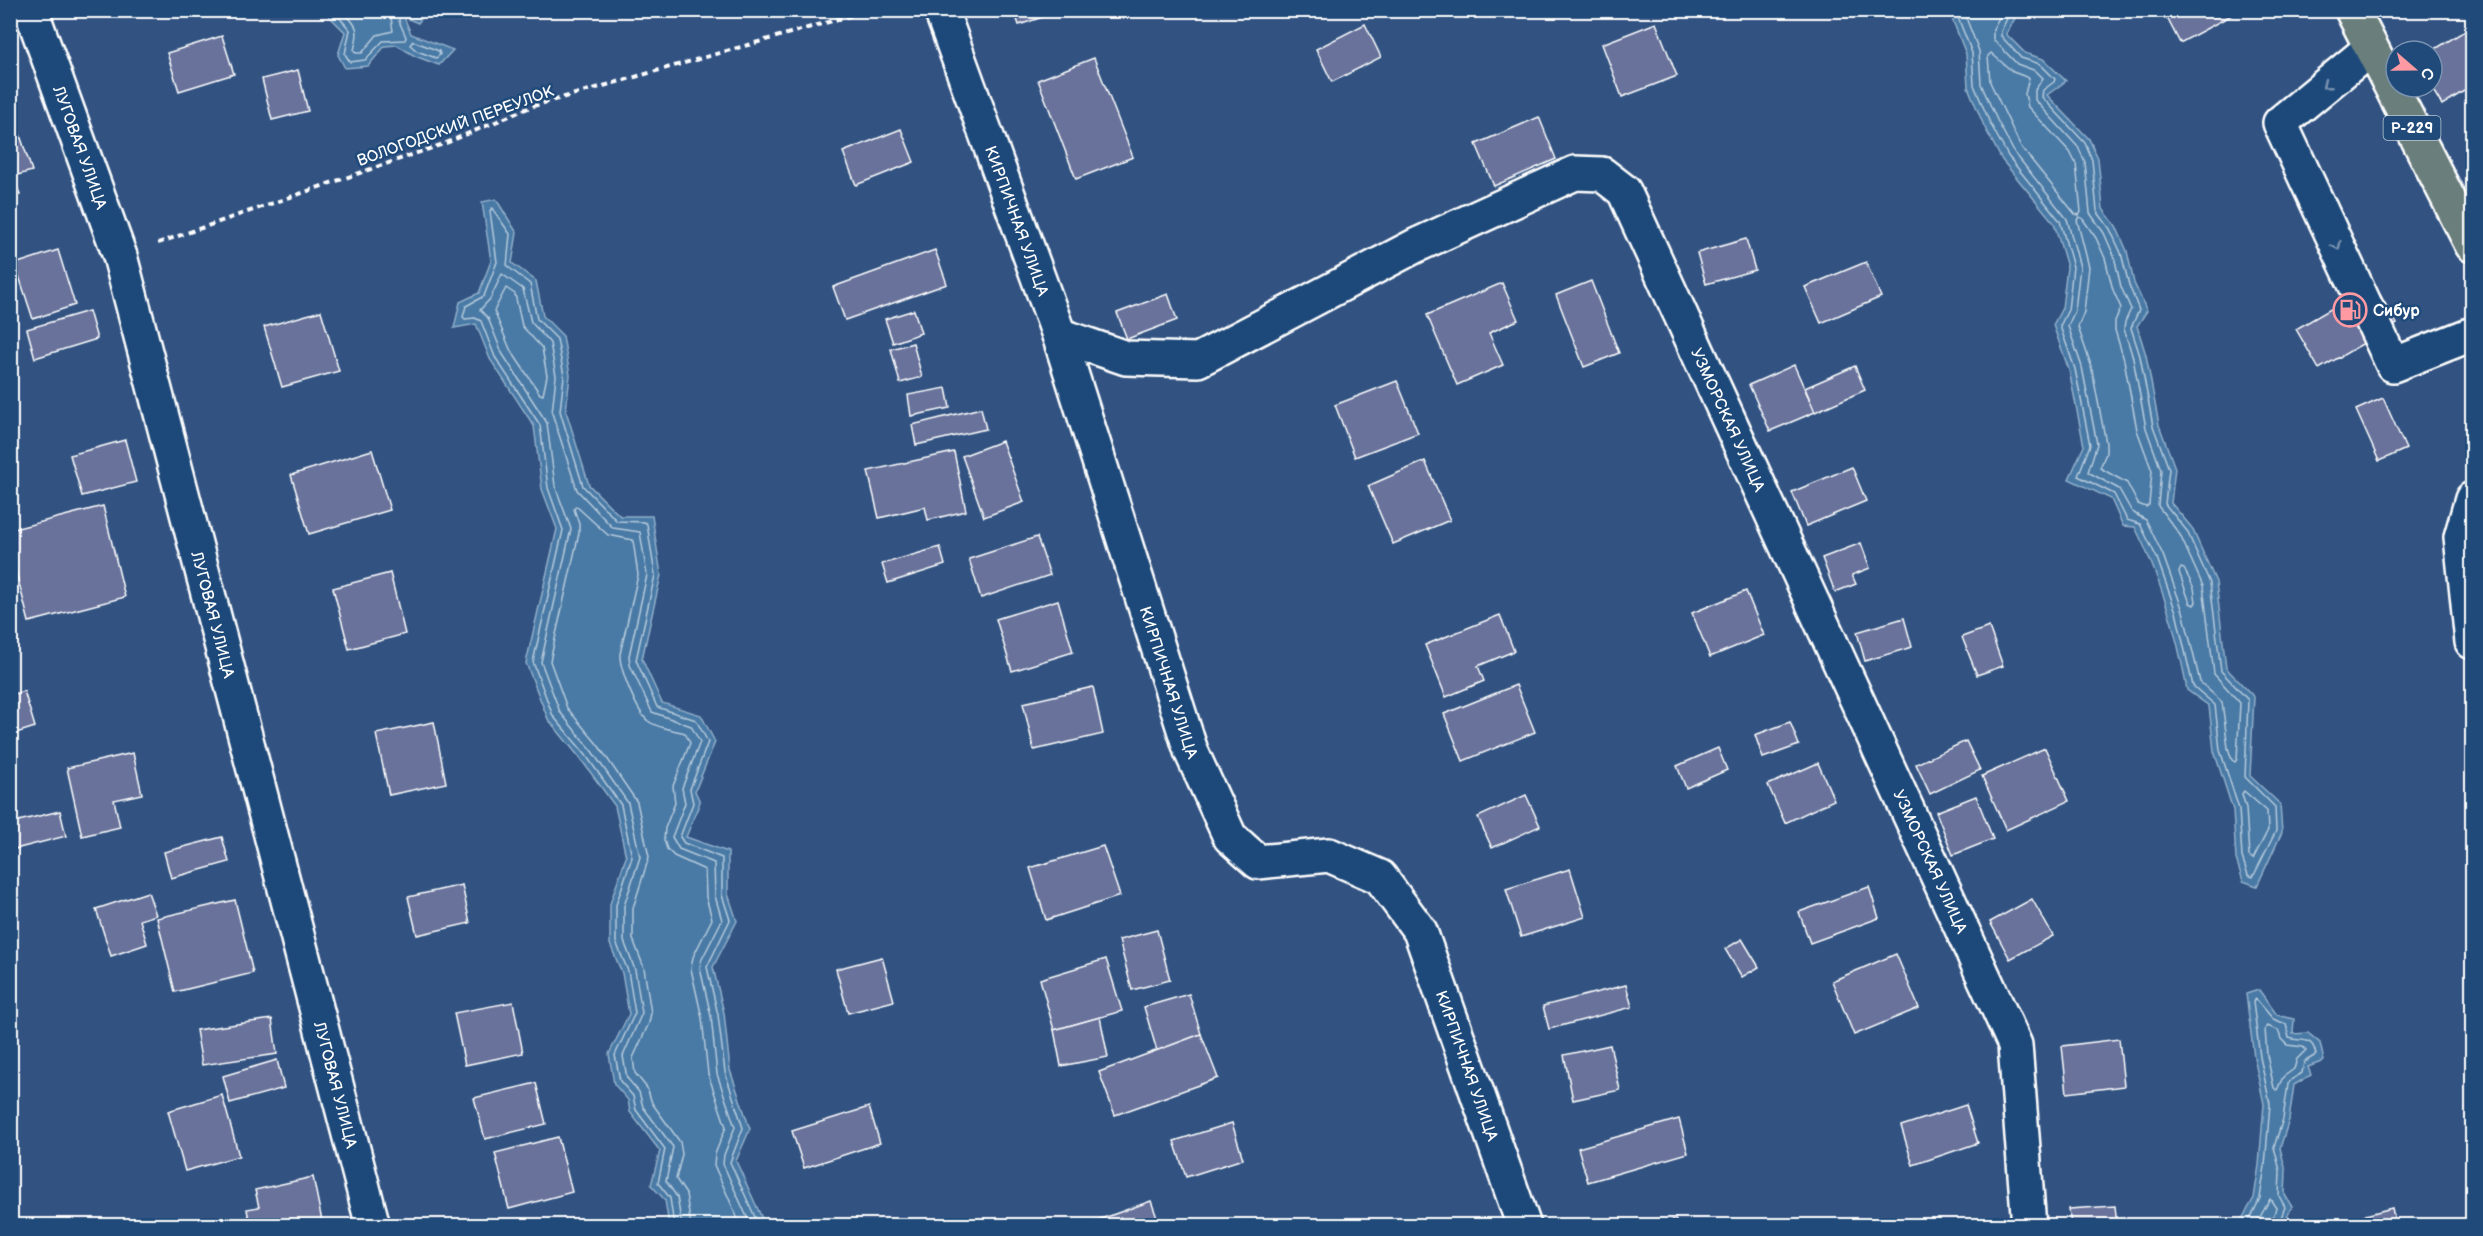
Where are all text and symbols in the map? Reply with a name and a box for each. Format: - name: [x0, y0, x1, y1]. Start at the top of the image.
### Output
- north arrow: [2384, 39, 2444, 99]
- text: С: [2416, 65, 2438, 82]
- one-way arrow: [2322, 78, 2333, 89]
- street label: ВОЛОГОДСКИЙ ПЕРЕУЛОК: [355, 82, 557, 171]
- street label: ЛУГОВАЯ УЛИЦА: [48, 83, 110, 212]
- road number: Р-229: [2384, 116, 2440, 140]
- street label: КИРПИЧНАЯ УЛИЦА: [980, 143, 1052, 299]
- one-way arrow: [2330, 239, 2342, 250]
- fuel station icon: Сибур: [2332, 292, 2368, 328]
- place label: Сибур: [2373, 302, 2420, 321]
- street label: УЗМОРСКАЯ УЛИЦА: [1686, 345, 1768, 495]
- street label: ЛУГОВАЯ УЛИЦА: [186, 549, 238, 680]
- street label: КИРПИЧНАЯ УЛИЦА: [1135, 604, 1201, 762]
- street label: УЗМОРСКАЯ УЛИЦА: [1889, 787, 1971, 937]
- street label: КИРПИЧНАЯ УЛИЦА: [1431, 988, 1501, 1144]
- street label: ЛУГОВАЯ УЛИЦА: [309, 1019, 360, 1151]

